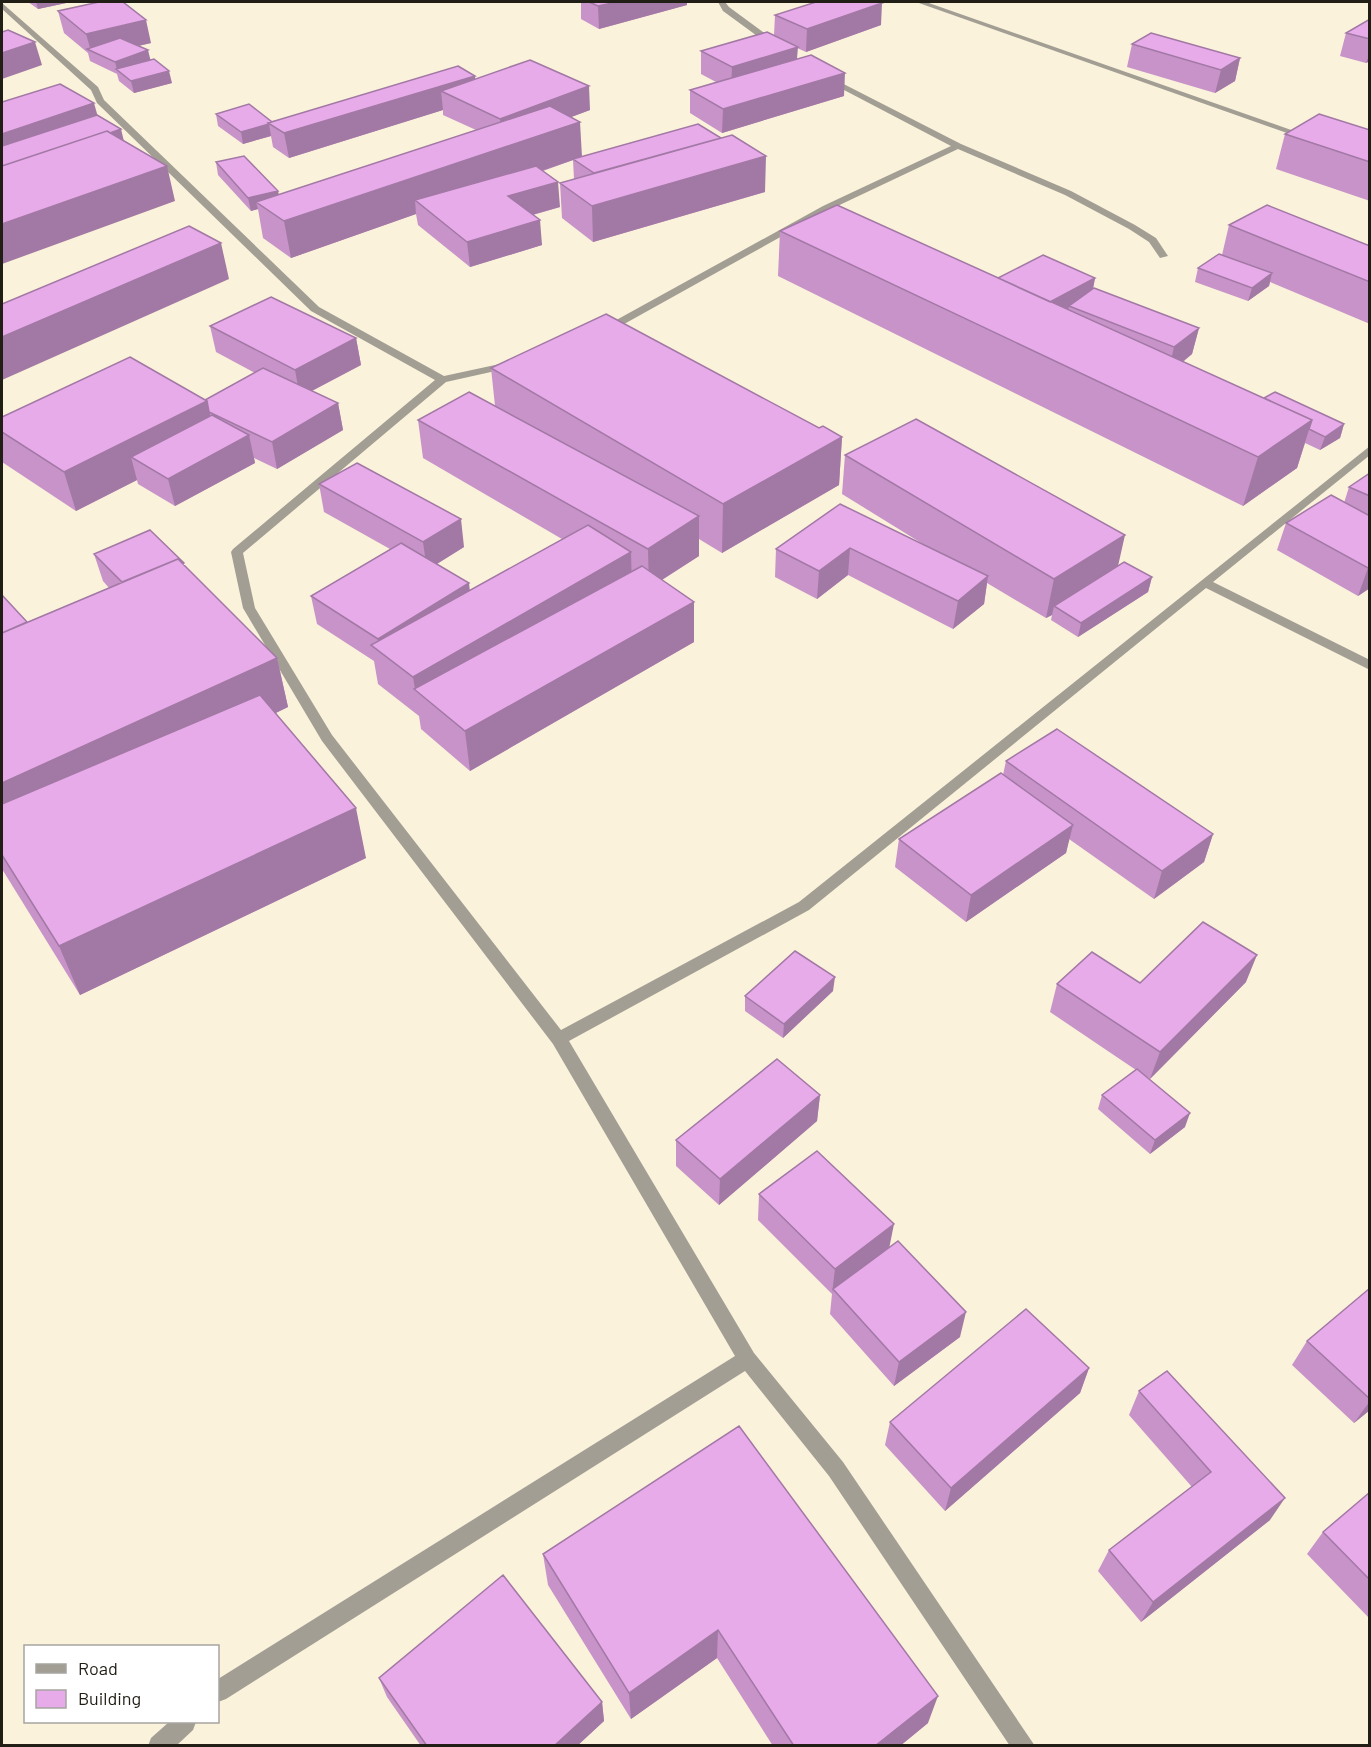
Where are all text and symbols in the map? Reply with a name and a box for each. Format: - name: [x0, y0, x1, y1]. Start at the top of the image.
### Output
- legend: [24, 1645, 219, 1723]
- text: Road: [78, 1657, 118, 1679]
- text: Building: [78, 1687, 141, 1709]

